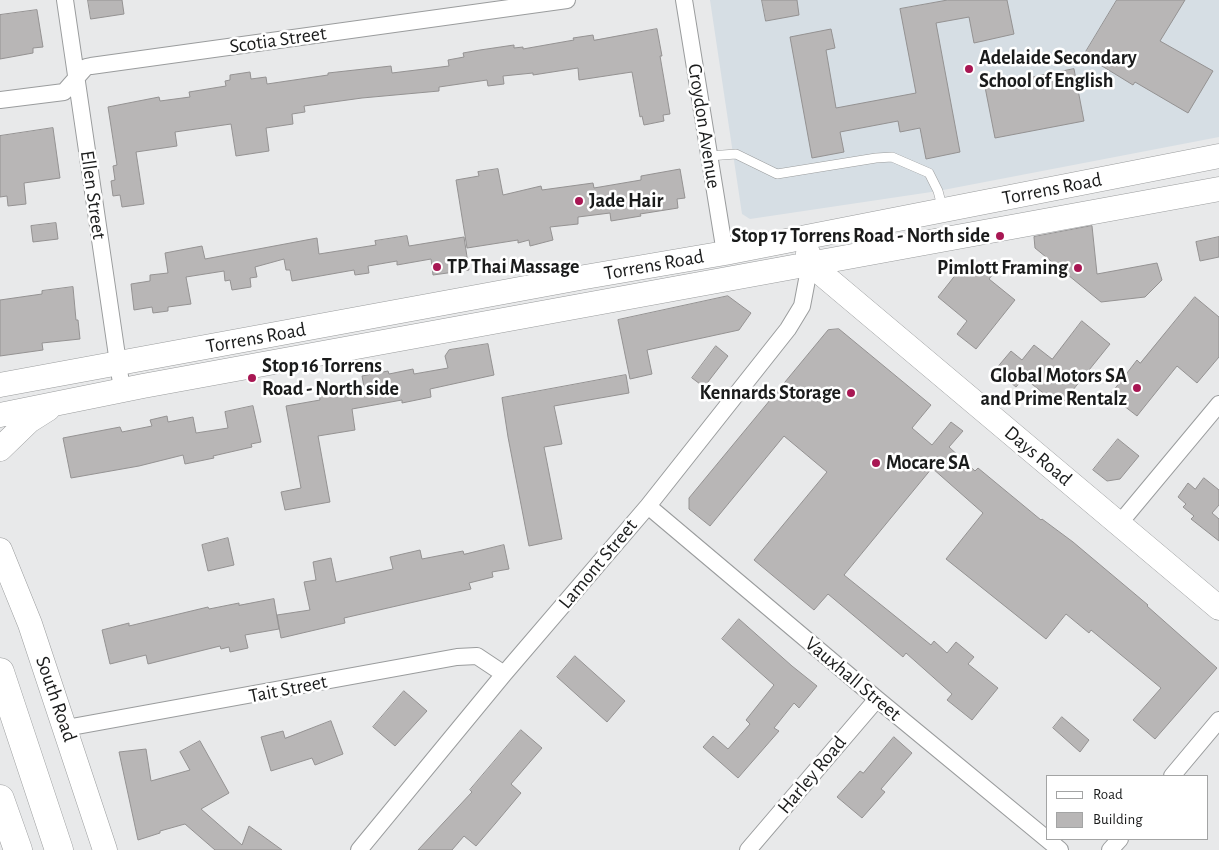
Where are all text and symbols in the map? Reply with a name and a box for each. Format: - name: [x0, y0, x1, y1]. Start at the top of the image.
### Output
- street label: Scotia Street: [228, 21, 328, 59]
- place label: Adelaide Secondary School of English: [979, 46, 1137, 93]
- street label: Croydon Avenue: [682, 62, 726, 190]
- marker: Adelaide Secondary School of English: [963, 63, 975, 75]
- street label: Ellen Street: [75, 149, 111, 241]
- street label: Torrens Road: [1000, 168, 1104, 210]
- place label: Jade Hair: [589, 189, 663, 213]
- marker: Jade Hair: [573, 195, 585, 207]
- place label: Stop 17 Torrens Road - North side: [731, 224, 990, 248]
- marker: Stop 17 Torrens Road - North side: [994, 230, 1006, 242]
- street label: Torrens Road: [602, 244, 706, 286]
- place label: TP Thai Massage: [447, 255, 579, 279]
- place label: Pimlott Framing: [937, 256, 1068, 280]
- marker: TP Thai Massage: [431, 261, 443, 273]
- marker: Pimlott Framing: [1072, 262, 1084, 274]
- street label: Torrens Road: [204, 317, 308, 359]
- place label: Stop 16 Torrens Road - North side: [262, 354, 399, 401]
- place label: Global Motors SA and Prime Rentalz: [980, 364, 1127, 411]
- marker: Stop 16 Torrens Road - North side: [246, 372, 258, 384]
- place label: Kennards Storage: [700, 381, 841, 405]
- marker: Global Motors SA and Prime Rentalz: [1131, 382, 1143, 394]
- marker: Kennards Storage: [845, 387, 857, 399]
- street label: Days Road: [999, 421, 1077, 491]
- place label: Mocare SA: [886, 451, 970, 475]
- marker: Mocare SA: [870, 457, 882, 469]
- street label: Lamont Street: [553, 514, 643, 614]
- street label: Vauxhall Street: [800, 632, 906, 726]
- street label: South Road: [30, 653, 82, 745]
- street label: Tait Street: [247, 670, 329, 708]
- street label: Harley Road: [772, 731, 852, 819]
- legend: [1046, 775, 1209, 840]
- text: Road: [1093, 787, 1123, 802]
- text: Building: [1093, 812, 1143, 827]

